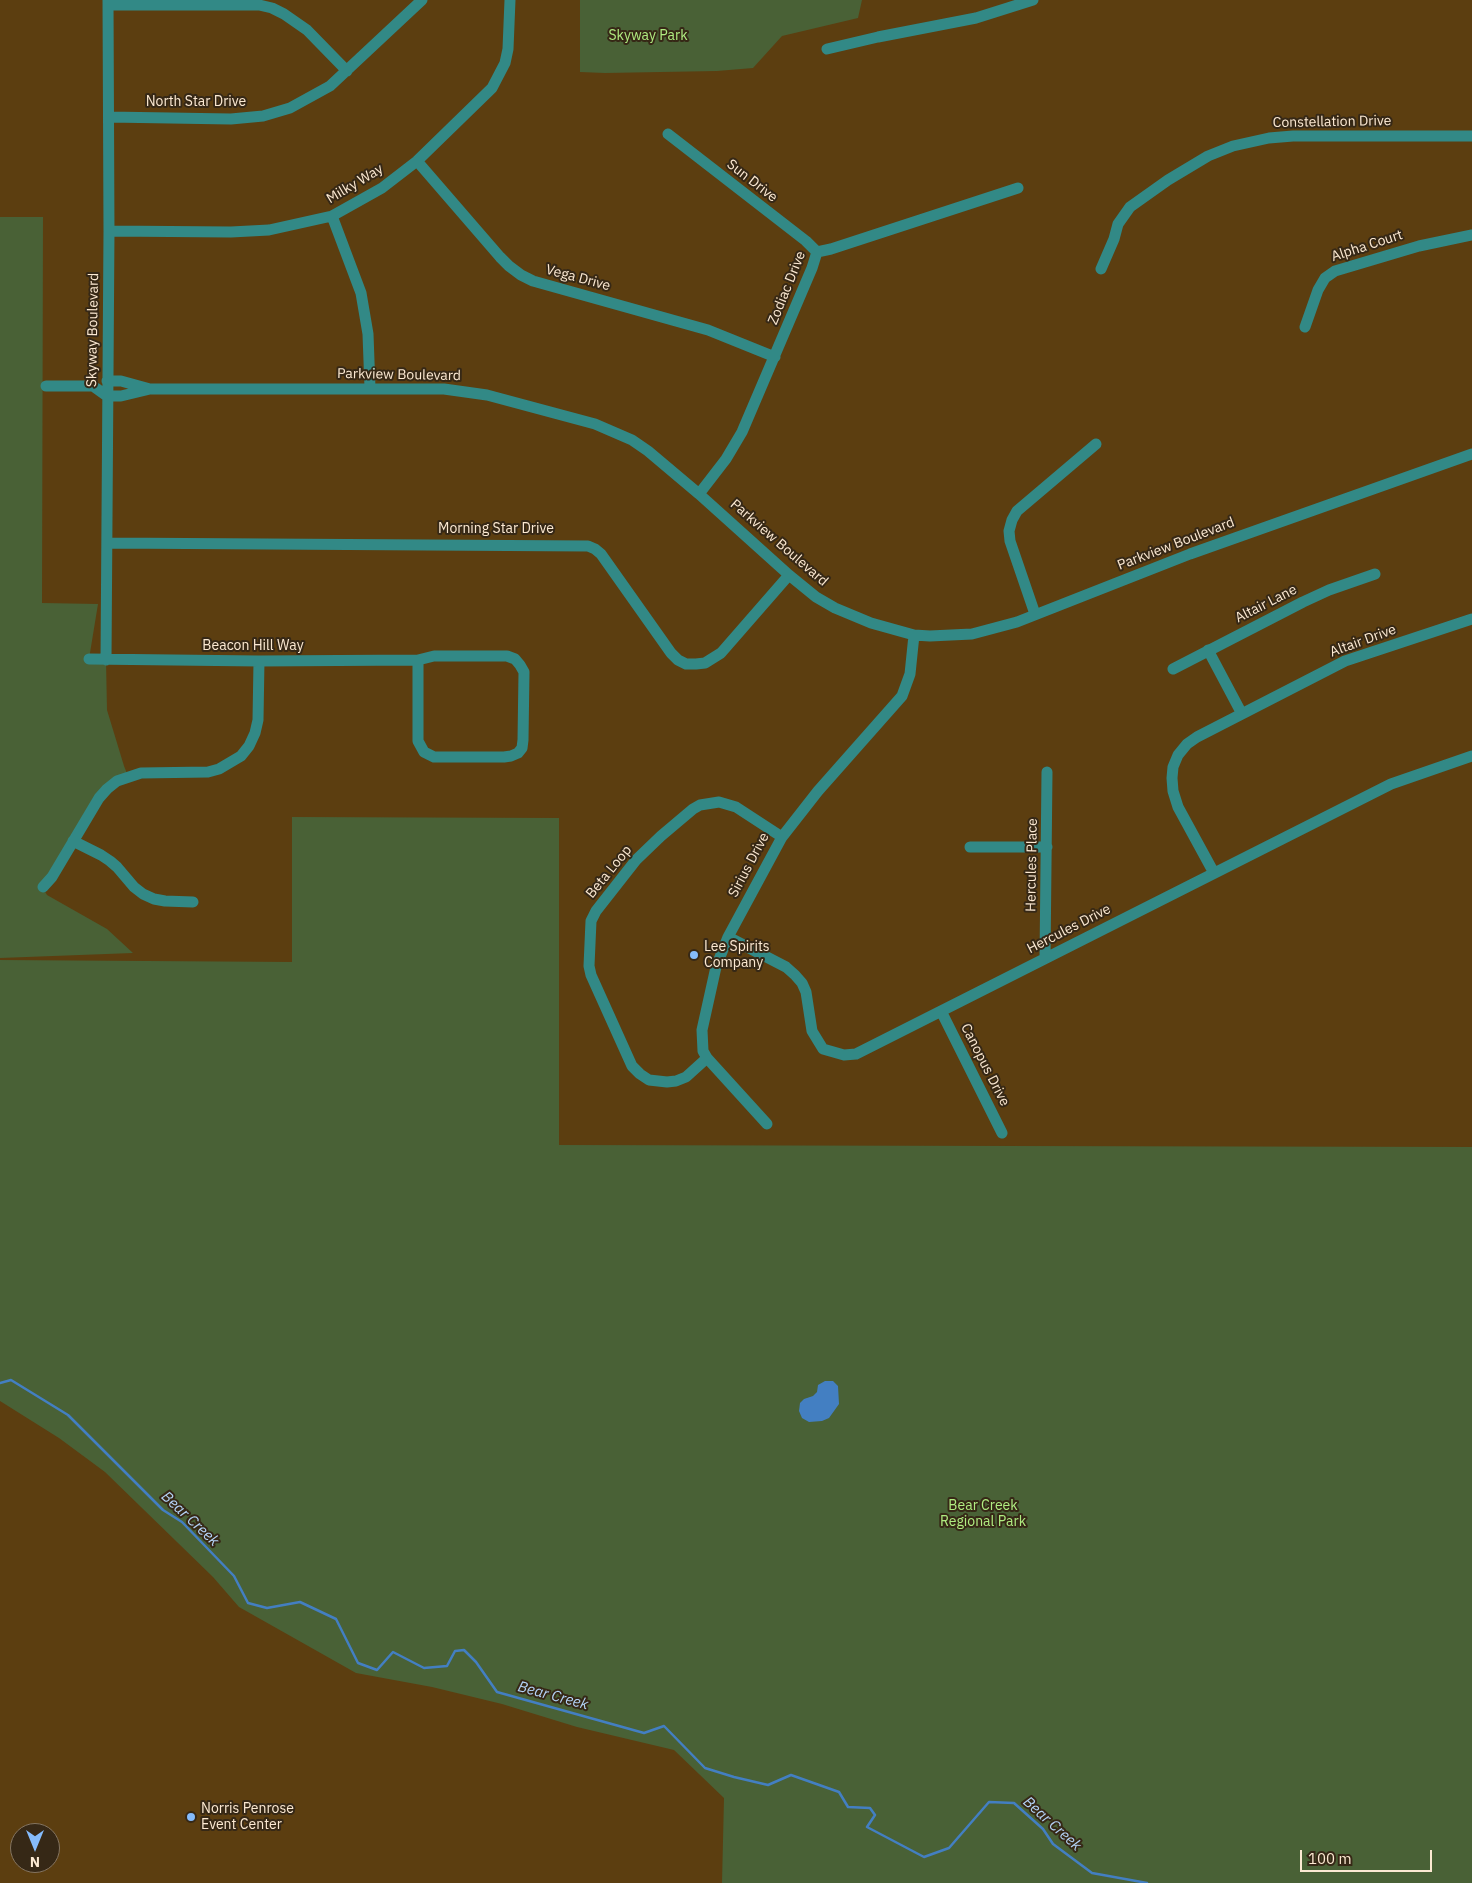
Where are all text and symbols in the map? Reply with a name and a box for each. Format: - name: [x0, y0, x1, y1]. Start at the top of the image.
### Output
- park label: Skyway Park: [608, 28, 688, 44]
- street label: North Star Drive: [146, 94, 246, 110]
- street label: Constellation Drive: [1272, 113, 1392, 131]
- street label: Sun Drive: [723, 156, 781, 206]
- street label: Milky Way: [324, 161, 386, 207]
- street label: Alpha Court: [1329, 227, 1405, 265]
- street label: Zodiac Drive: [765, 249, 809, 327]
- street label: Vega Drive: [544, 261, 612, 295]
- street label: Skyway Boulevard: [84, 273, 102, 387]
- street label: Parkview Boulevard: [337, 366, 461, 384]
- street label: Parkview Boulevard: [727, 496, 831, 590]
- street label: Parkview Boulevard: [1115, 514, 1237, 574]
- street label: Morning Star Drive: [438, 521, 554, 537]
- street label: Altair Lane: [1232, 581, 1300, 627]
- street label: Altair Drive: [1327, 621, 1399, 661]
- street label: Beacon Hill Way: [202, 638, 304, 654]
- street label: Hercules Place: [1023, 818, 1041, 912]
- street label: Sirius Drive: [725, 830, 773, 900]
- street label: Beta Loop: [583, 842, 635, 902]
- street label: Hercules Drive: [1024, 901, 1114, 957]
- place label: Lee Spirits Company: [704, 939, 770, 972]
- marker: Lee Spirits Company: [688, 949, 700, 961]
- street label: Canopus Drive: [957, 1021, 1013, 1109]
- water label: Bear Creek: [157, 1488, 223, 1550]
- park label: Bear Creek Regional Park: [940, 1498, 1026, 1530]
- water label: Bear Creek: [516, 1678, 590, 1714]
- water label: Bear Creek: [1019, 1793, 1085, 1855]
- place label: Norris Penrose Event Center: [201, 1801, 294, 1834]
- marker: Norris Penrose Event Center: [185, 1811, 197, 1823]
- north arrow: [10, 1823, 60, 1873]
- scale bar: [1302, 1840, 1434, 1872]
- text: 100 m: [1308, 1849, 1352, 1868]
- text: N: [30, 1853, 40, 1871]

